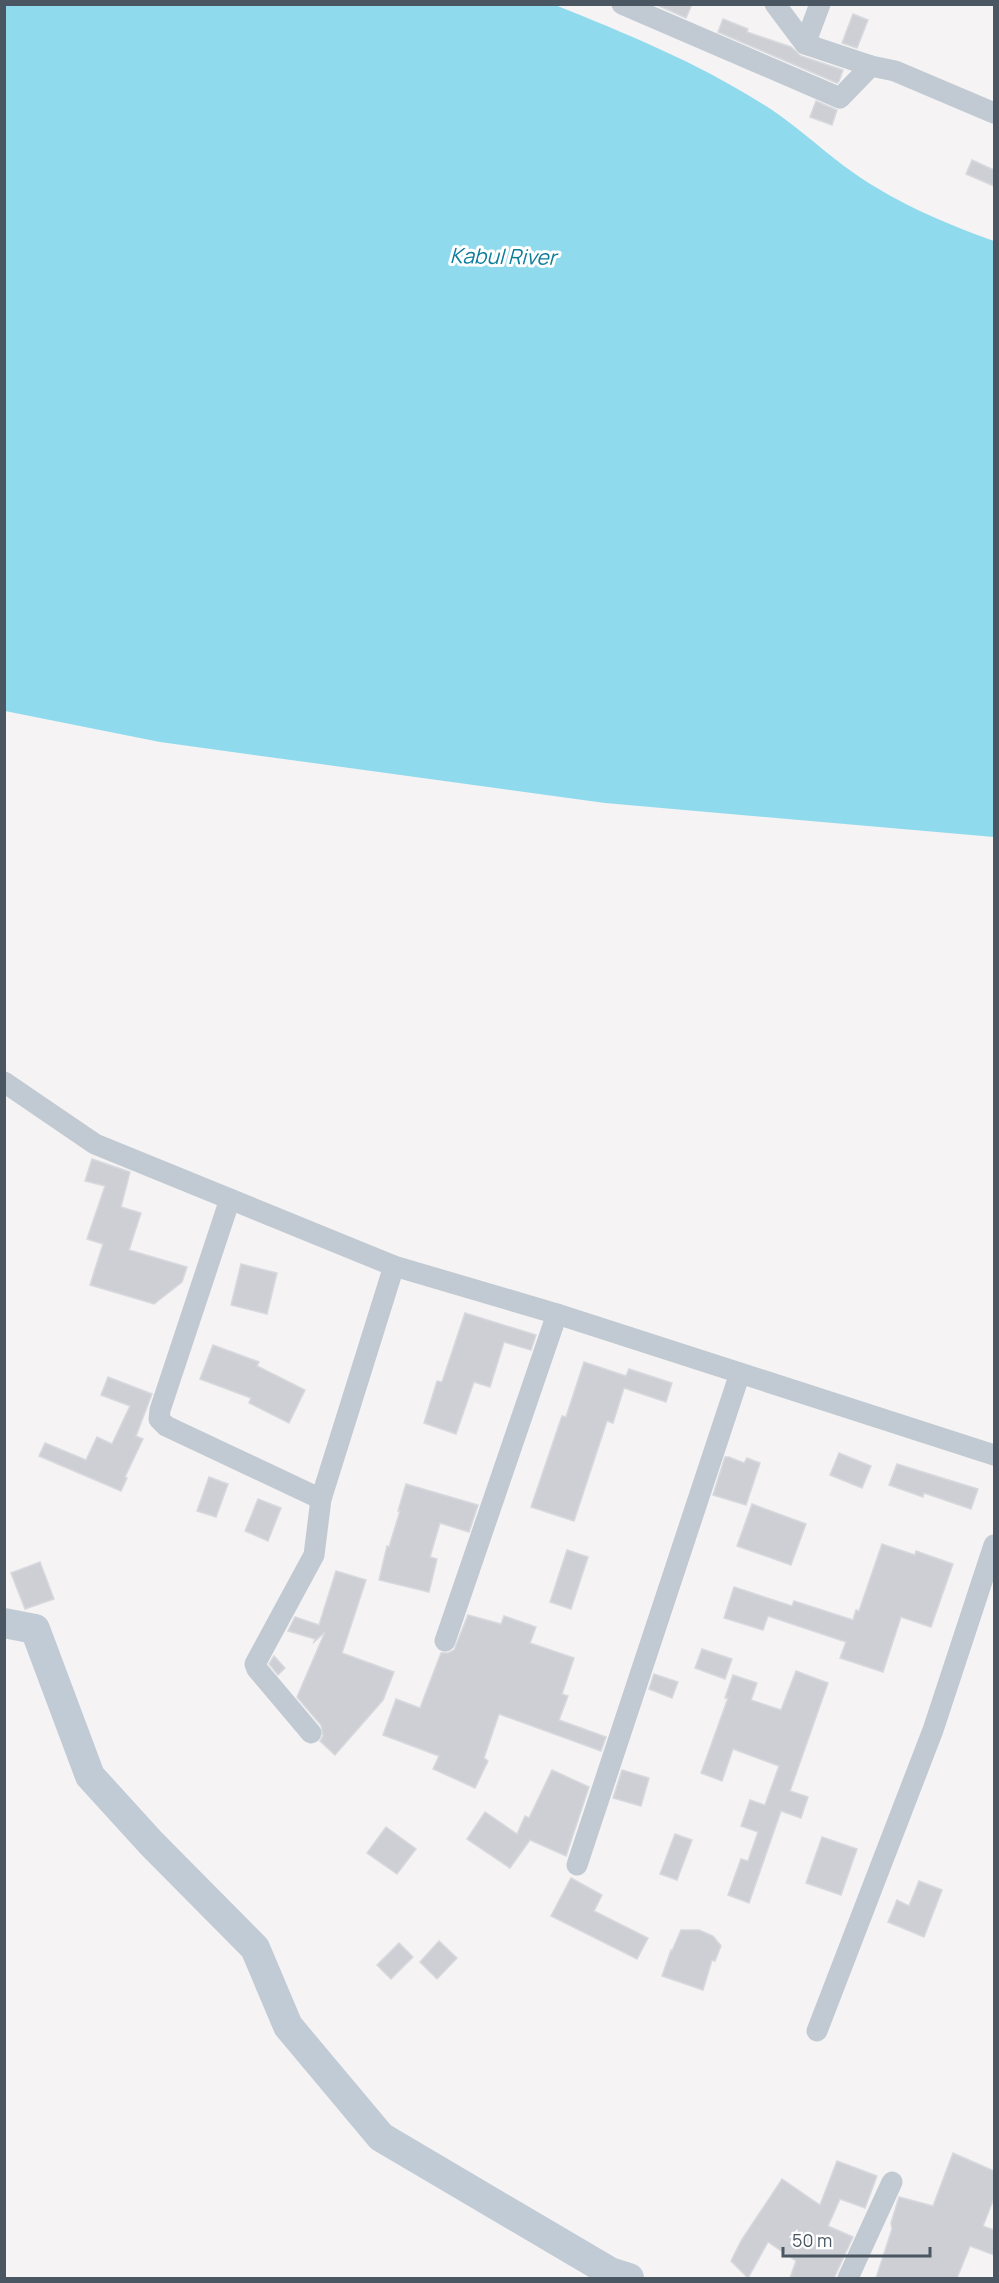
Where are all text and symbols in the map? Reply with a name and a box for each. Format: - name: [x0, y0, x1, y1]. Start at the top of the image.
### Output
- water label: Kabul River: [450, 241, 559, 271]
- scale bar: [783, 2220, 930, 2258]
- text: 50 m: [792, 2228, 832, 2252]

